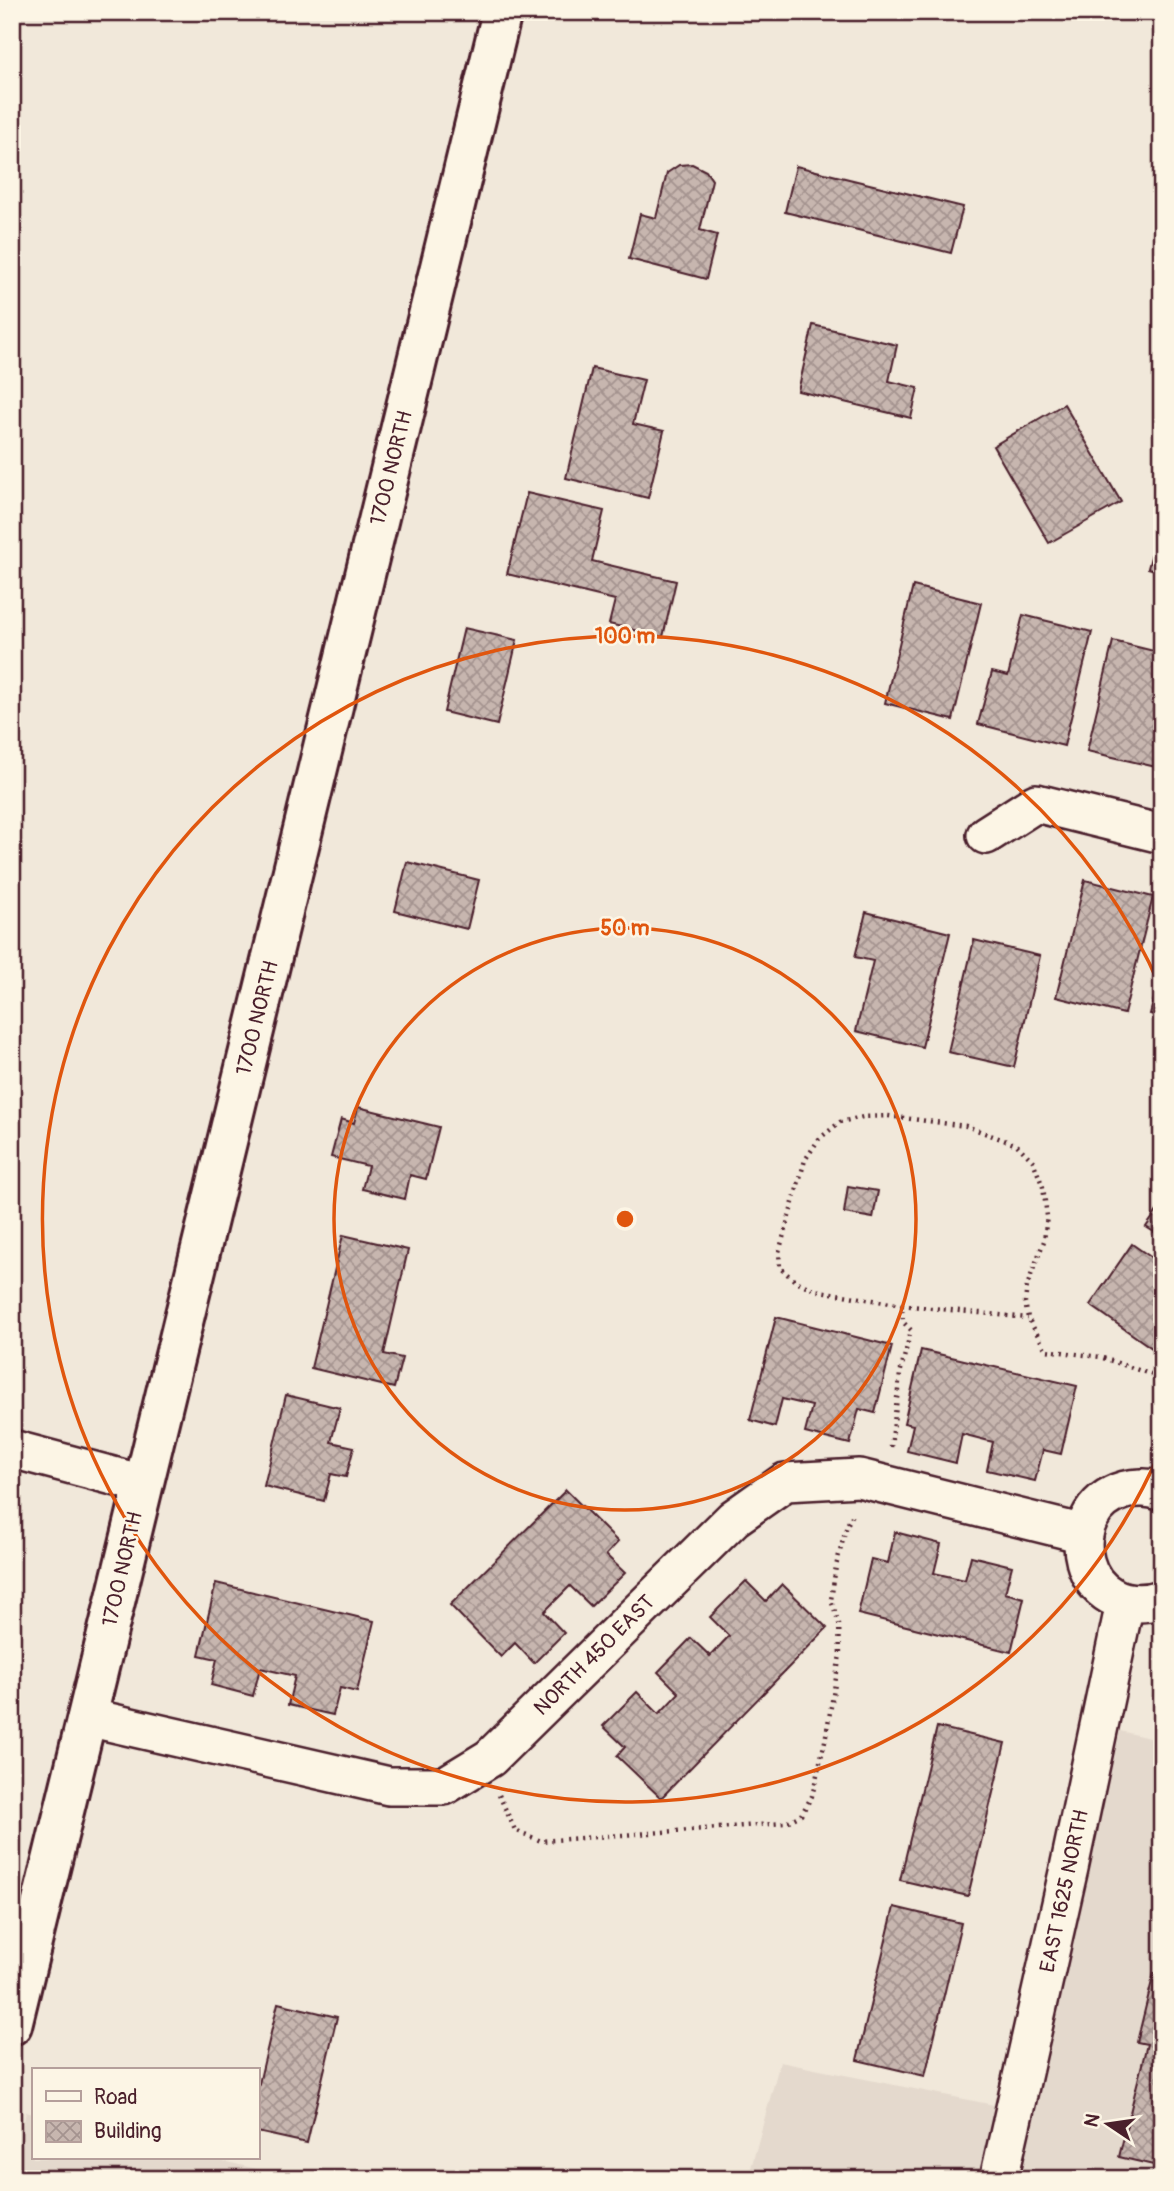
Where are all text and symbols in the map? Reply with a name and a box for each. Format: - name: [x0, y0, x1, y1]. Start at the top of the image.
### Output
- street label: 1700 NORTH: [364, 408, 419, 528]
- text: 100 m: [595, 623, 655, 650]
- text: 50 m: [601, 915, 650, 942]
- street label: 1700 NORTH: [230, 958, 285, 1078]
- centre of rings: [613, 1207, 637, 1231]
- street label: 1700 NORTH: [96, 1509, 149, 1629]
- street label: NORTH 450 EAST: [528, 1589, 661, 1722]
- street label: EAST 1625 NORTH: [1034, 1807, 1095, 1975]
- legend: [32, 2068, 259, 2160]
- text: Road: [94, 2084, 138, 2111]
- north arrow: [1072, 2090, 1142, 2160]
- text: N: [1079, 2111, 1106, 2129]
- text: Building: [94, 2118, 161, 2145]

